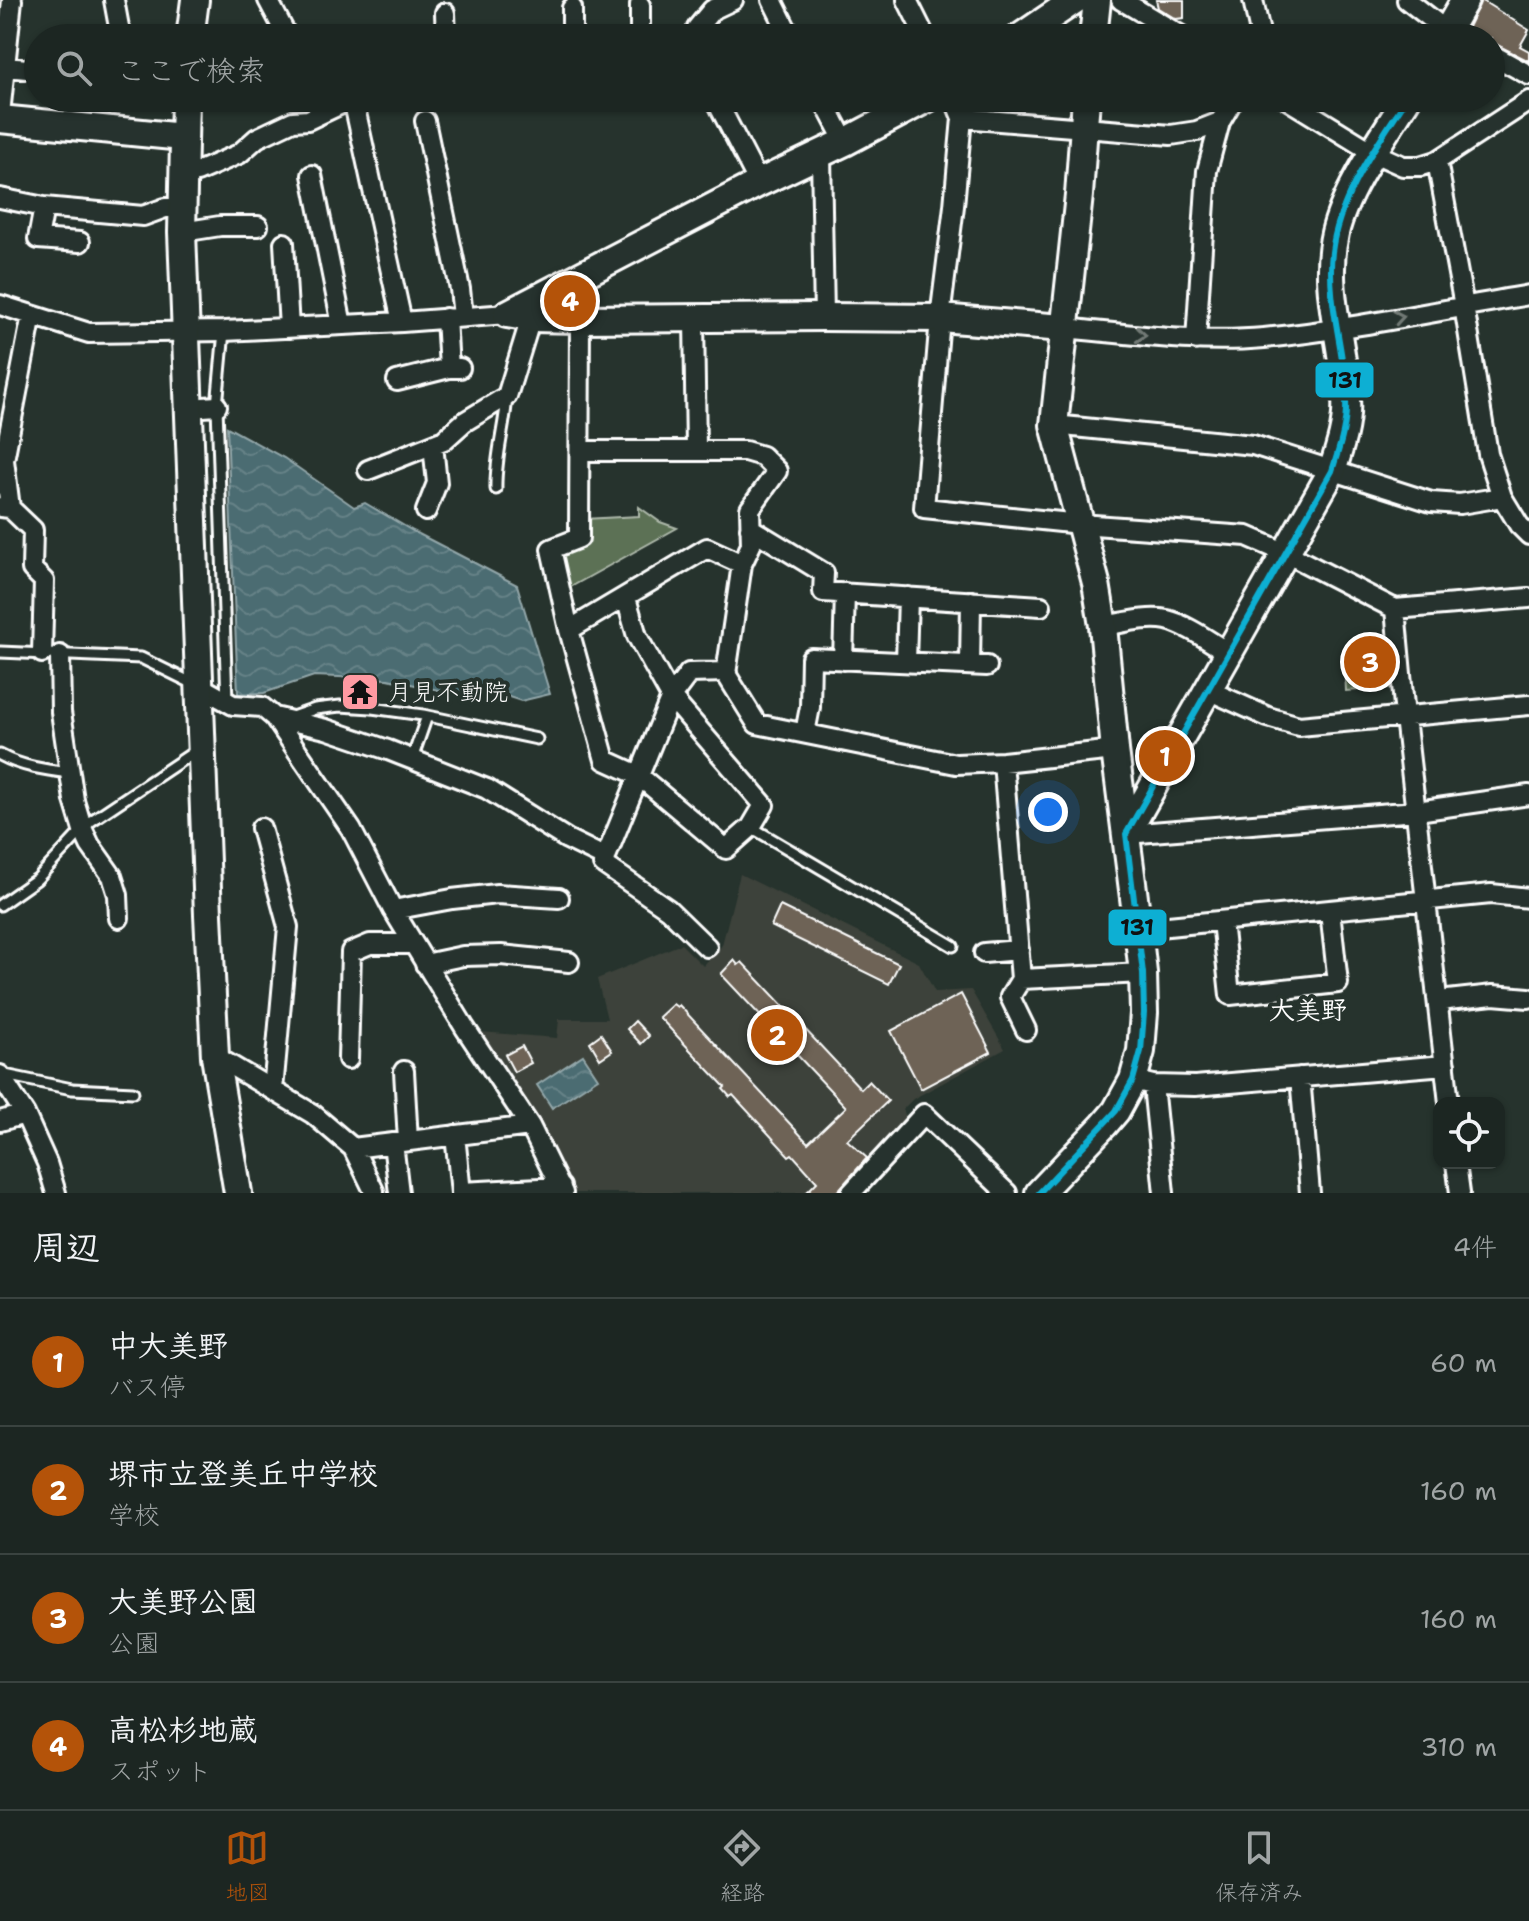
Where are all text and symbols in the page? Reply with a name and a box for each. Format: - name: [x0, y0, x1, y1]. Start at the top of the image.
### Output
- search box: [24, 24, 1505, 112]
- icon: search: [52, 46, 96, 90]
- text: ここで検索: [116, 50, 266, 91]
- pin: 4: [544, 271, 596, 331]
- one-way arrow: [1392, 309, 1406, 326]
- one-way arrow: [1135, 326, 1148, 343]
- line badge: 131: [1314, 361, 1375, 399]
- text: 131: [1328, 366, 1362, 395]
- pin: 3: [1344, 632, 1396, 692]
- temple icon: 月見不動院: [339, 671, 381, 713]
- place label: 月見不動院: [388, 676, 508, 708]
- pin: 1: [1139, 726, 1191, 786]
- your location: [1028, 792, 1068, 832]
- line badge: 131: [1107, 908, 1168, 947]
- text: 131: [1120, 913, 1154, 942]
- district label: 大美野: [1269, 992, 1347, 1027]
- pin: 2: [751, 1005, 803, 1065]
- map controls: [1433, 1097, 1505, 1169]
- button: locate: [1433, 1097, 1505, 1169]
- text: 周辺: [32, 1224, 100, 1270]
- text: 4件: [1453, 1229, 1497, 1264]
- text: 中大美野: [108, 1325, 228, 1366]
- text: 1: [52, 1345, 64, 1380]
- text: 60 m: [1430, 1345, 1497, 1380]
- text: バス停: [108, 1369, 186, 1404]
- text: 堺市立登美丘中学校: [108, 1453, 378, 1494]
- text: 2: [49, 1473, 67, 1508]
- text: 160 m: [1420, 1473, 1497, 1508]
- text: 学校: [108, 1497, 160, 1532]
- text: 大美野公園: [108, 1581, 258, 1622]
- text: 3: [49, 1601, 67, 1636]
- text: 160 m: [1420, 1601, 1497, 1636]
- text: 公園: [108, 1625, 160, 1660]
- text: 高松杉地蔵: [108, 1709, 258, 1750]
- text: 4: [49, 1729, 67, 1764]
- text: 310 m: [1421, 1729, 1497, 1764]
- text: スポット: [108, 1753, 212, 1788]
- tab: 地図: [225, 1826, 270, 1907]
- tab: 経路: [720, 1826, 765, 1907]
- tab: 保存済み: [1215, 1826, 1304, 1907]

